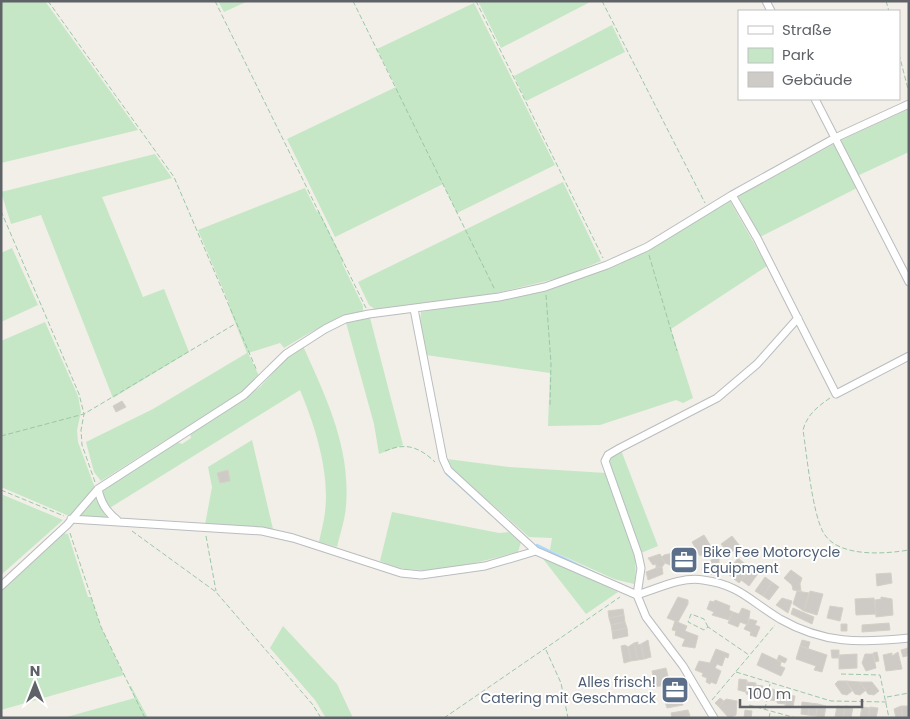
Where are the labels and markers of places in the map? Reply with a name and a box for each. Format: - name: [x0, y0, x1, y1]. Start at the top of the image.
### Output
- place label: Bike Fee Motorcycle Equipment: [703, 542, 840, 578]
- office icon: Bike Fee Motorcycle Equipment: [669, 545, 699, 575]
- place label: Alles frisch! Catering mit Geschmack: [480, 672, 657, 708]
- office icon: Alles frisch! Catering mit Geschmack: [660, 675, 690, 705]

